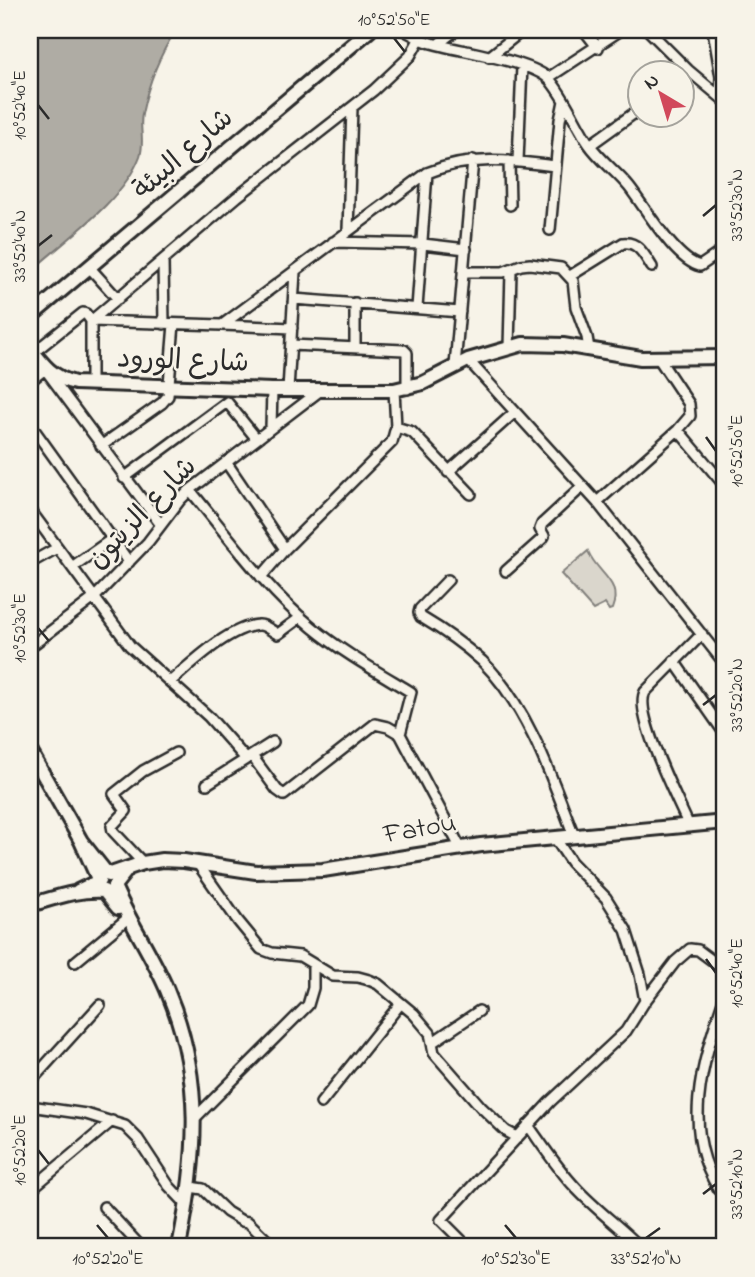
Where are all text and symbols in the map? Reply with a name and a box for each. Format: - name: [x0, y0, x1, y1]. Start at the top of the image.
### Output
- text: 10°52'50"E: [358, 8, 430, 34]
- north arrow: [626, 60, 696, 130]
- text: N: [639, 68, 666, 97]
- text: 10°52'40"E: [8, 70, 34, 140]
- street label: شارع البيئة: [124, 99, 244, 211]
- text: 33°52'30"N: [725, 169, 751, 241]
- text: 33°52'40"N: [8, 210, 34, 282]
- street label: شارع الورود: [116, 339, 250, 385]
- text: 10°52'50"E: [725, 415, 751, 487]
- street label: شارع الزيتون: [79, 448, 207, 580]
- text: 10°52'30"E: [8, 593, 34, 663]
- text: 33°52'20"N: [725, 658, 751, 732]
- street label: Fatou: [379, 803, 460, 857]
- text: 10°52'40"E: [725, 938, 751, 1008]
- text: 10°52'20"E: [8, 1114, 34, 1186]
- text: 33°52'10"N: [725, 1149, 751, 1219]
- text: 10°52'20"E: [72, 1247, 144, 1273]
- text: 10°52'30"E: [481, 1247, 551, 1273]
- text: 33°52'10"N: [611, 1247, 681, 1273]

